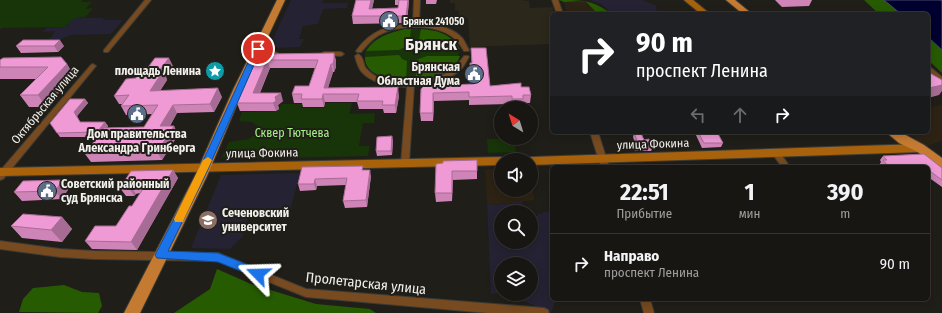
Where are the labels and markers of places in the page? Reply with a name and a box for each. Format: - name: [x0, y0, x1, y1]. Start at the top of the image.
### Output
- public building icon: Брянск 241050: [378, 10, 400, 32]
- place label: Брянск 241050: [403, 16, 465, 28]
- pin: [241, 32, 275, 66]
- place icon: площадь Ленина: [204, 60, 226, 82]
- place label: Брянская Областная Дума: [377, 60, 460, 88]
- public building icon: Брянская Областная Дума: [463, 63, 485, 85]
- place label: площадь Ленина: [115, 64, 201, 78]
- public building icon: Дом правительства Александра Гринберга: [126, 103, 148, 125]
- place label: Дом правительства Александра Гринберга: [77, 127, 196, 155]
- place label: Советский районный суд Брянска: [61, 177, 169, 205]
- public building icon: Советский районный суд Брянска: [36, 180, 58, 202]
- place label: Сеченовский университет: [221, 206, 289, 234]
- school or university icon: Сеченовский университет: [197, 209, 219, 231]

